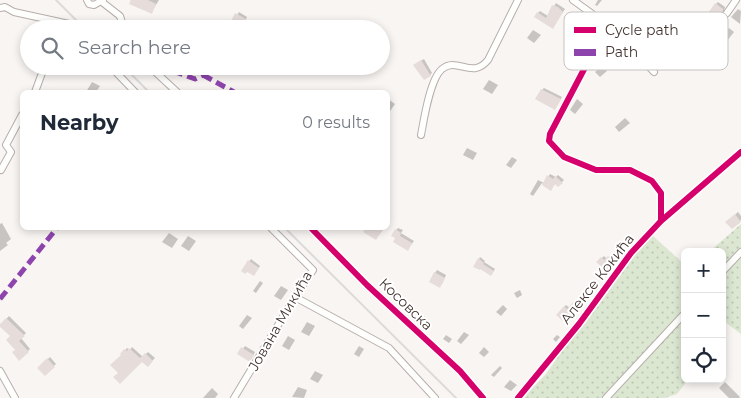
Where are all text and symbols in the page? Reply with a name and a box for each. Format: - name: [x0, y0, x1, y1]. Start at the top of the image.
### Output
- legend: [564, 12, 728, 70]
- search box: [20, 20, 390, 75]
- text: Cycle path: [605, 21, 679, 39]
- icon: search: [38, 34, 66, 62]
- text: Search here: [78, 36, 191, 59]
- text: Path: [605, 43, 638, 61]
- text: Nearby: [40, 110, 119, 135]
- text: 0 results: [302, 113, 370, 132]
- street label: Алексе Кокића: [556, 230, 638, 328]
- map controls: [681, 248, 726, 383]
- button: +: [681, 248, 726, 293]
- street label: Јована Микића: [244, 268, 316, 374]
- street label: Косовска: [375, 274, 437, 334]
- button: −: [681, 293, 726, 338]
- button: locate: [681, 338, 726, 383]

